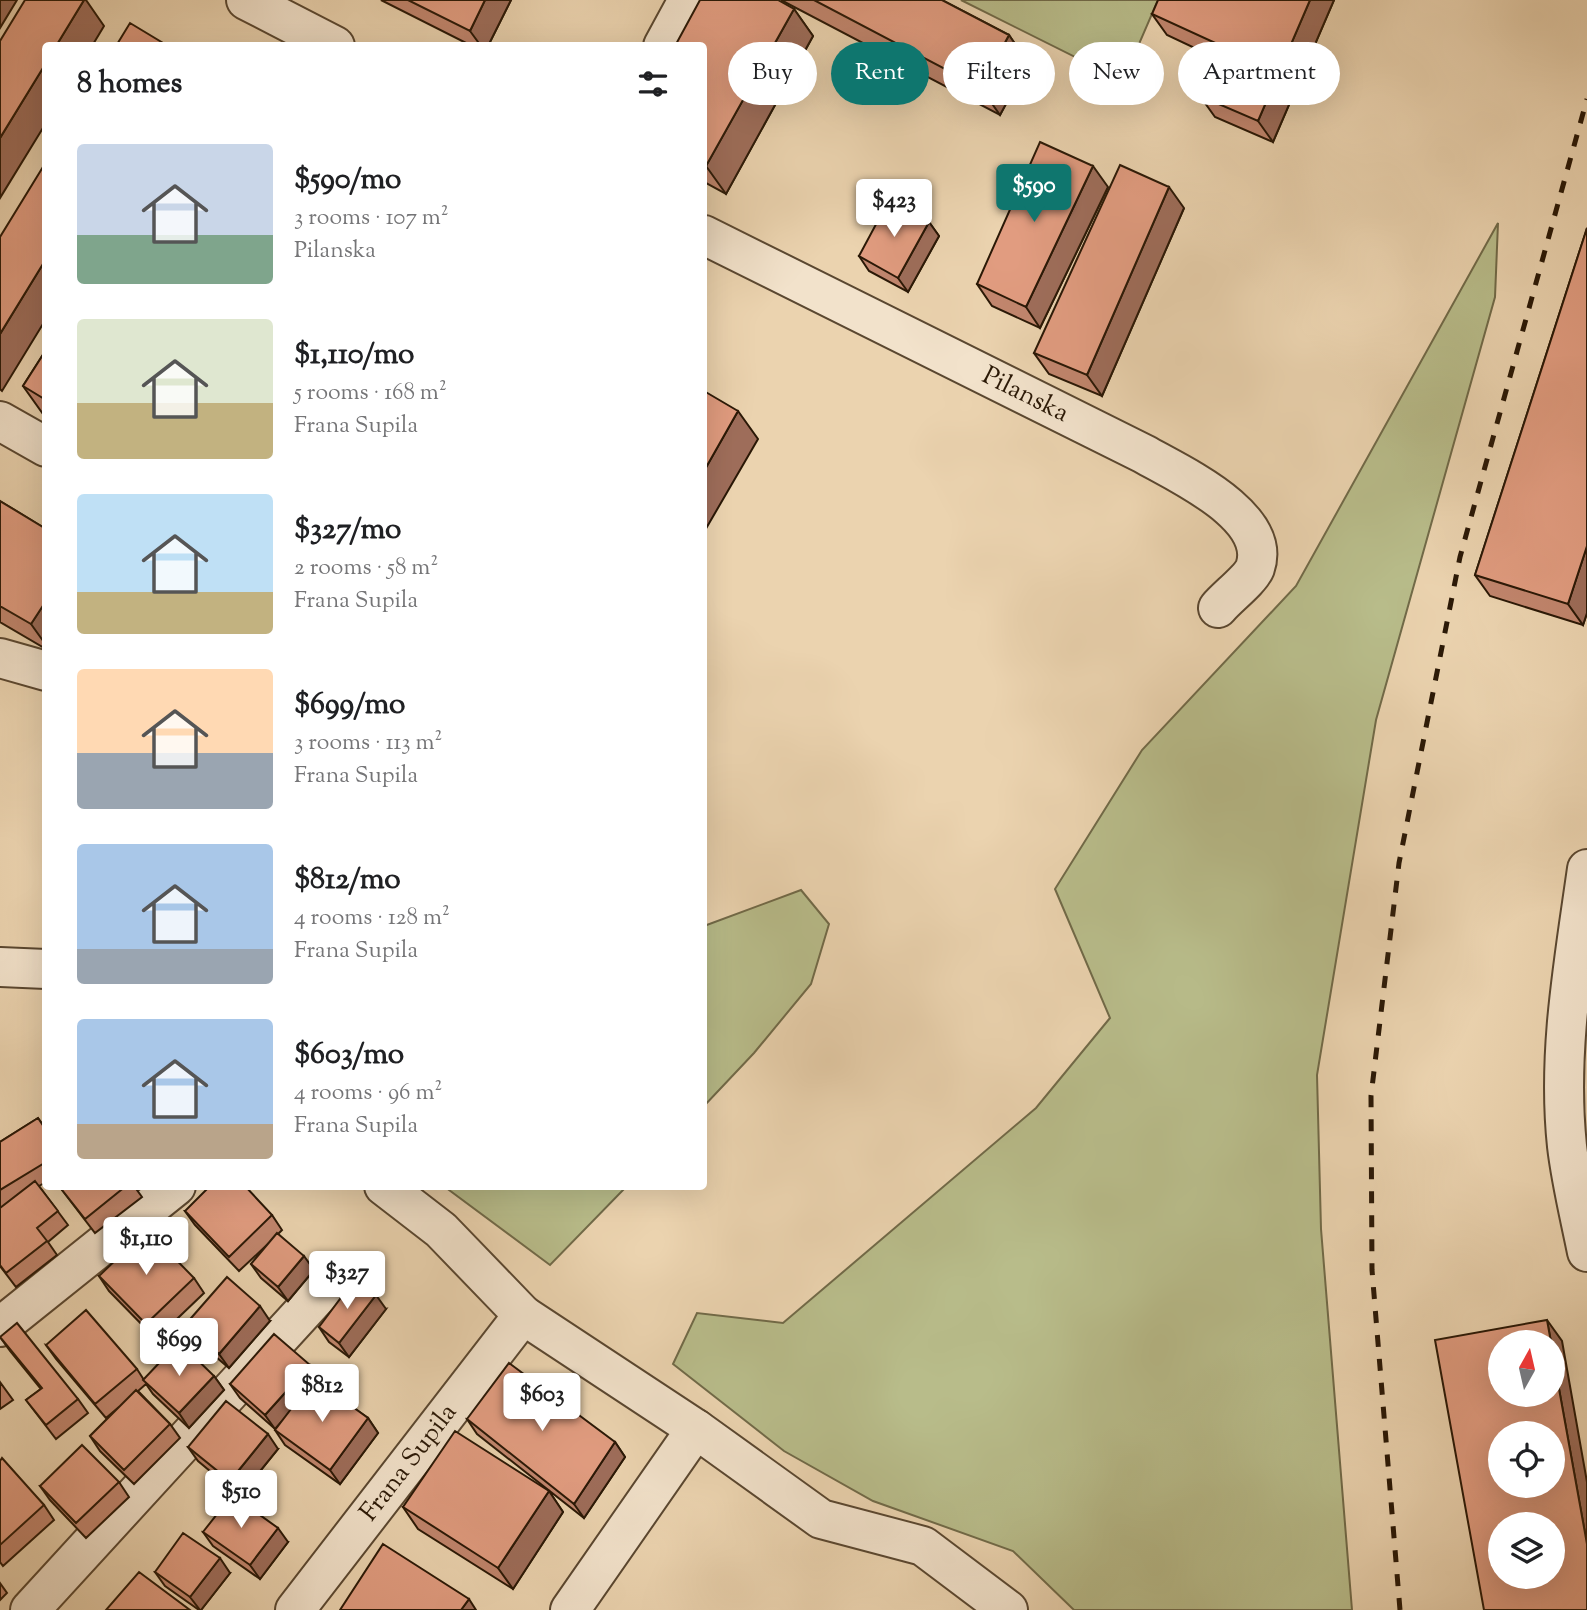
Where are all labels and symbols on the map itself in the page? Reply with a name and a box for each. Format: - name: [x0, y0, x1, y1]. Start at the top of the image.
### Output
- pin: $590: [993, 164, 1075, 224]
- pin: $423: [853, 180, 935, 239]
- street label: Pilanska: [976, 358, 1075, 432]
- pin: $1,110: [89, 1218, 203, 1277]
- pin: $327: [306, 1252, 388, 1311]
- pin: $699: [138, 1318, 220, 1378]
- north arrow: [1488, 1330, 1564, 1407]
- pin: $812: [281, 1364, 363, 1424]
- pin: $603: [501, 1374, 583, 1433]
- street label: Frana Supila: [351, 1396, 466, 1530]
- pin: $510: [200, 1470, 282, 1530]

